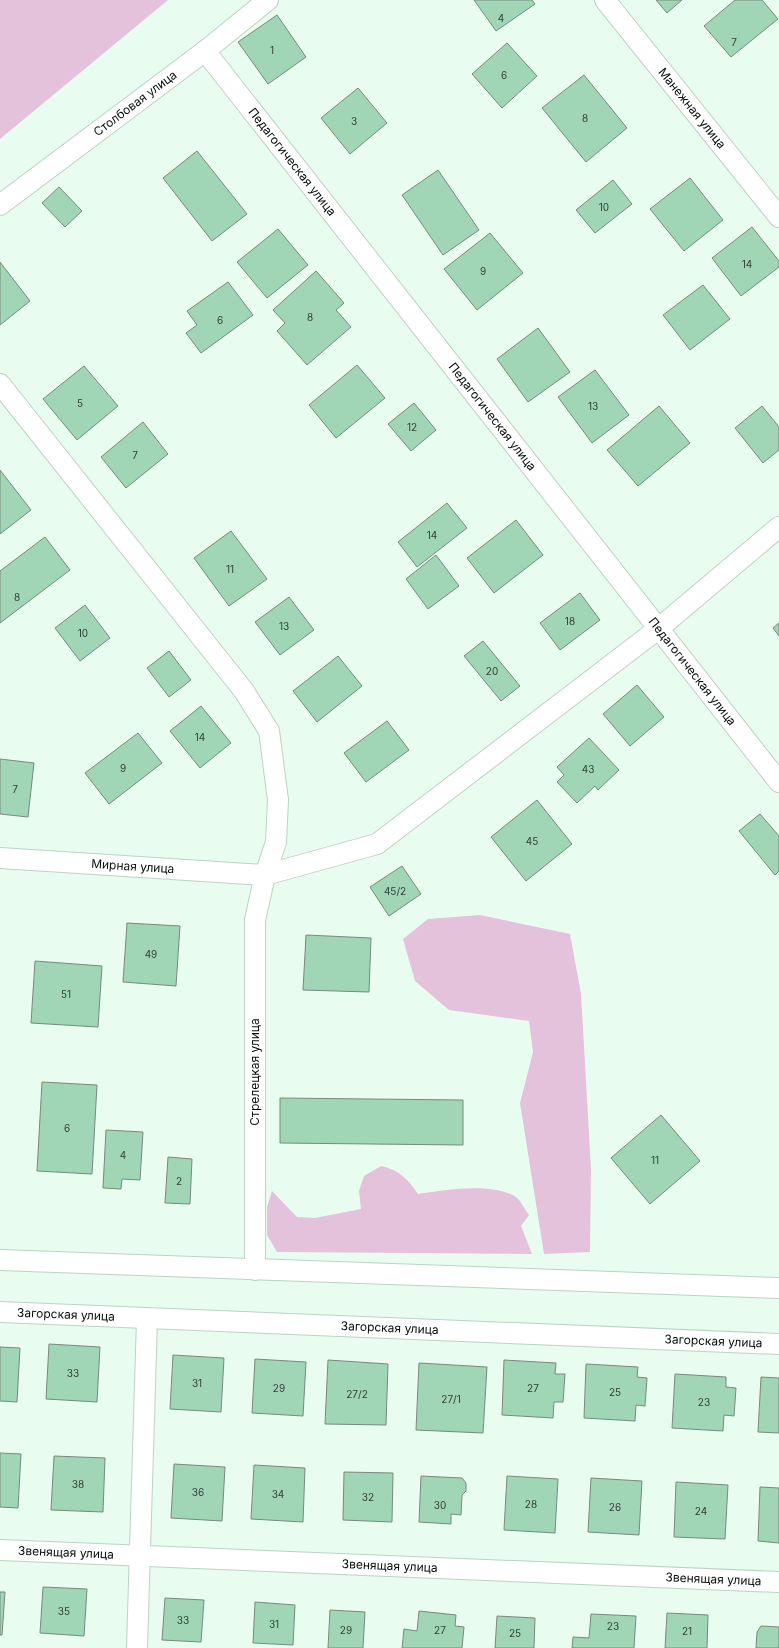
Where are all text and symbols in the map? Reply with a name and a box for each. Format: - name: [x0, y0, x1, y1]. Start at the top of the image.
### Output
- house number: 4: [498, 12, 504, 24]
- house number: 7: [731, 36, 737, 48]
- house number: 1: [270, 44, 274, 56]
- street label: Манежная улица: [655, 65, 729, 152]
- street label: Столбовая улица: [90, 67, 179, 139]
- house number: 6: [501, 69, 507, 81]
- street label: Педагогическая улица: [245, 105, 340, 219]
- house number: 8: [582, 112, 588, 124]
- house number: 3: [351, 115, 357, 127]
- house number: 10: [599, 201, 609, 213]
- house number: 14: [742, 258, 752, 270]
- house number: 9: [480, 265, 486, 277]
- house number: 8: [307, 311, 313, 323]
- house number: 6: [217, 314, 223, 326]
- street label: Педагогическая улица: [446, 359, 540, 473]
- house number: 5: [77, 397, 83, 409]
- house number: 13: [588, 400, 598, 412]
- house number: 12: [407, 421, 417, 433]
- house number: 7: [132, 449, 138, 461]
- house number: 14: [427, 529, 437, 541]
- house number: 11: [226, 563, 234, 575]
- house number: 8: [14, 591, 20, 603]
- street label: Педагогическая улица: [646, 614, 740, 728]
- house number: 18: [565, 615, 575, 627]
- house number: 13: [279, 620, 289, 632]
- house number: 10: [78, 627, 88, 639]
- house number: 20: [486, 665, 498, 677]
- house number: 14: [195, 731, 205, 743]
- house number: 9: [120, 762, 126, 774]
- house number: 43: [582, 763, 594, 775]
- house number: 7: [12, 783, 18, 795]
- house number: 45: [526, 835, 538, 847]
- street label: Мирная улица: [91, 856, 175, 876]
- house number: 45/2: [384, 885, 406, 897]
- house number: 49: [145, 948, 157, 960]
- house number: 51: [61, 988, 71, 1000]
- street label: Стрелецкая улица: [247, 1018, 262, 1126]
- house number: 6: [64, 1122, 70, 1134]
- house number: 4: [120, 1149, 126, 1161]
- house number: 11: [651, 1154, 659, 1166]
- house number: 2: [176, 1175, 182, 1187]
- street label: Загорская улица: [17, 1305, 115, 1324]
- street label: Загорская улица: [340, 1318, 439, 1337]
- street label: Загорская улица: [664, 1331, 763, 1350]
- house number: 33: [67, 1367, 79, 1379]
- house number: 31: [192, 1377, 202, 1389]
- house number: 29: [273, 1382, 285, 1394]
- house number: 27: [527, 1382, 539, 1394]
- house number: 25: [609, 1386, 621, 1398]
- house number: 27/2: [346, 1388, 368, 1400]
- house number: 27/1: [441, 1393, 461, 1405]
- house number: 23: [698, 1396, 710, 1408]
- house number: 38: [72, 1478, 84, 1490]
- house number: 36: [192, 1486, 204, 1498]
- house number: 34: [272, 1488, 284, 1500]
- house number: 32: [362, 1491, 374, 1503]
- house number: 28: [525, 1498, 537, 1510]
- house number: 30: [434, 1499, 446, 1511]
- house number: 26: [609, 1501, 621, 1513]
- house number: 24: [695, 1505, 707, 1517]
- street label: Звенящая улица: [18, 1543, 114, 1562]
- street label: Звенящая улица: [341, 1556, 438, 1575]
- street label: Звенящая улица: [665, 1569, 762, 1588]
- house number: 35: [58, 1605, 70, 1617]
- house number: 33: [177, 1614, 189, 1626]
- house number: 31: [269, 1618, 279, 1630]
- house number: 23: [607, 1620, 619, 1632]
- house number: 29: [340, 1624, 352, 1636]
- house number: 27: [434, 1624, 446, 1636]
- house number: 21: [682, 1625, 692, 1637]
- house number: 25: [509, 1627, 521, 1639]

